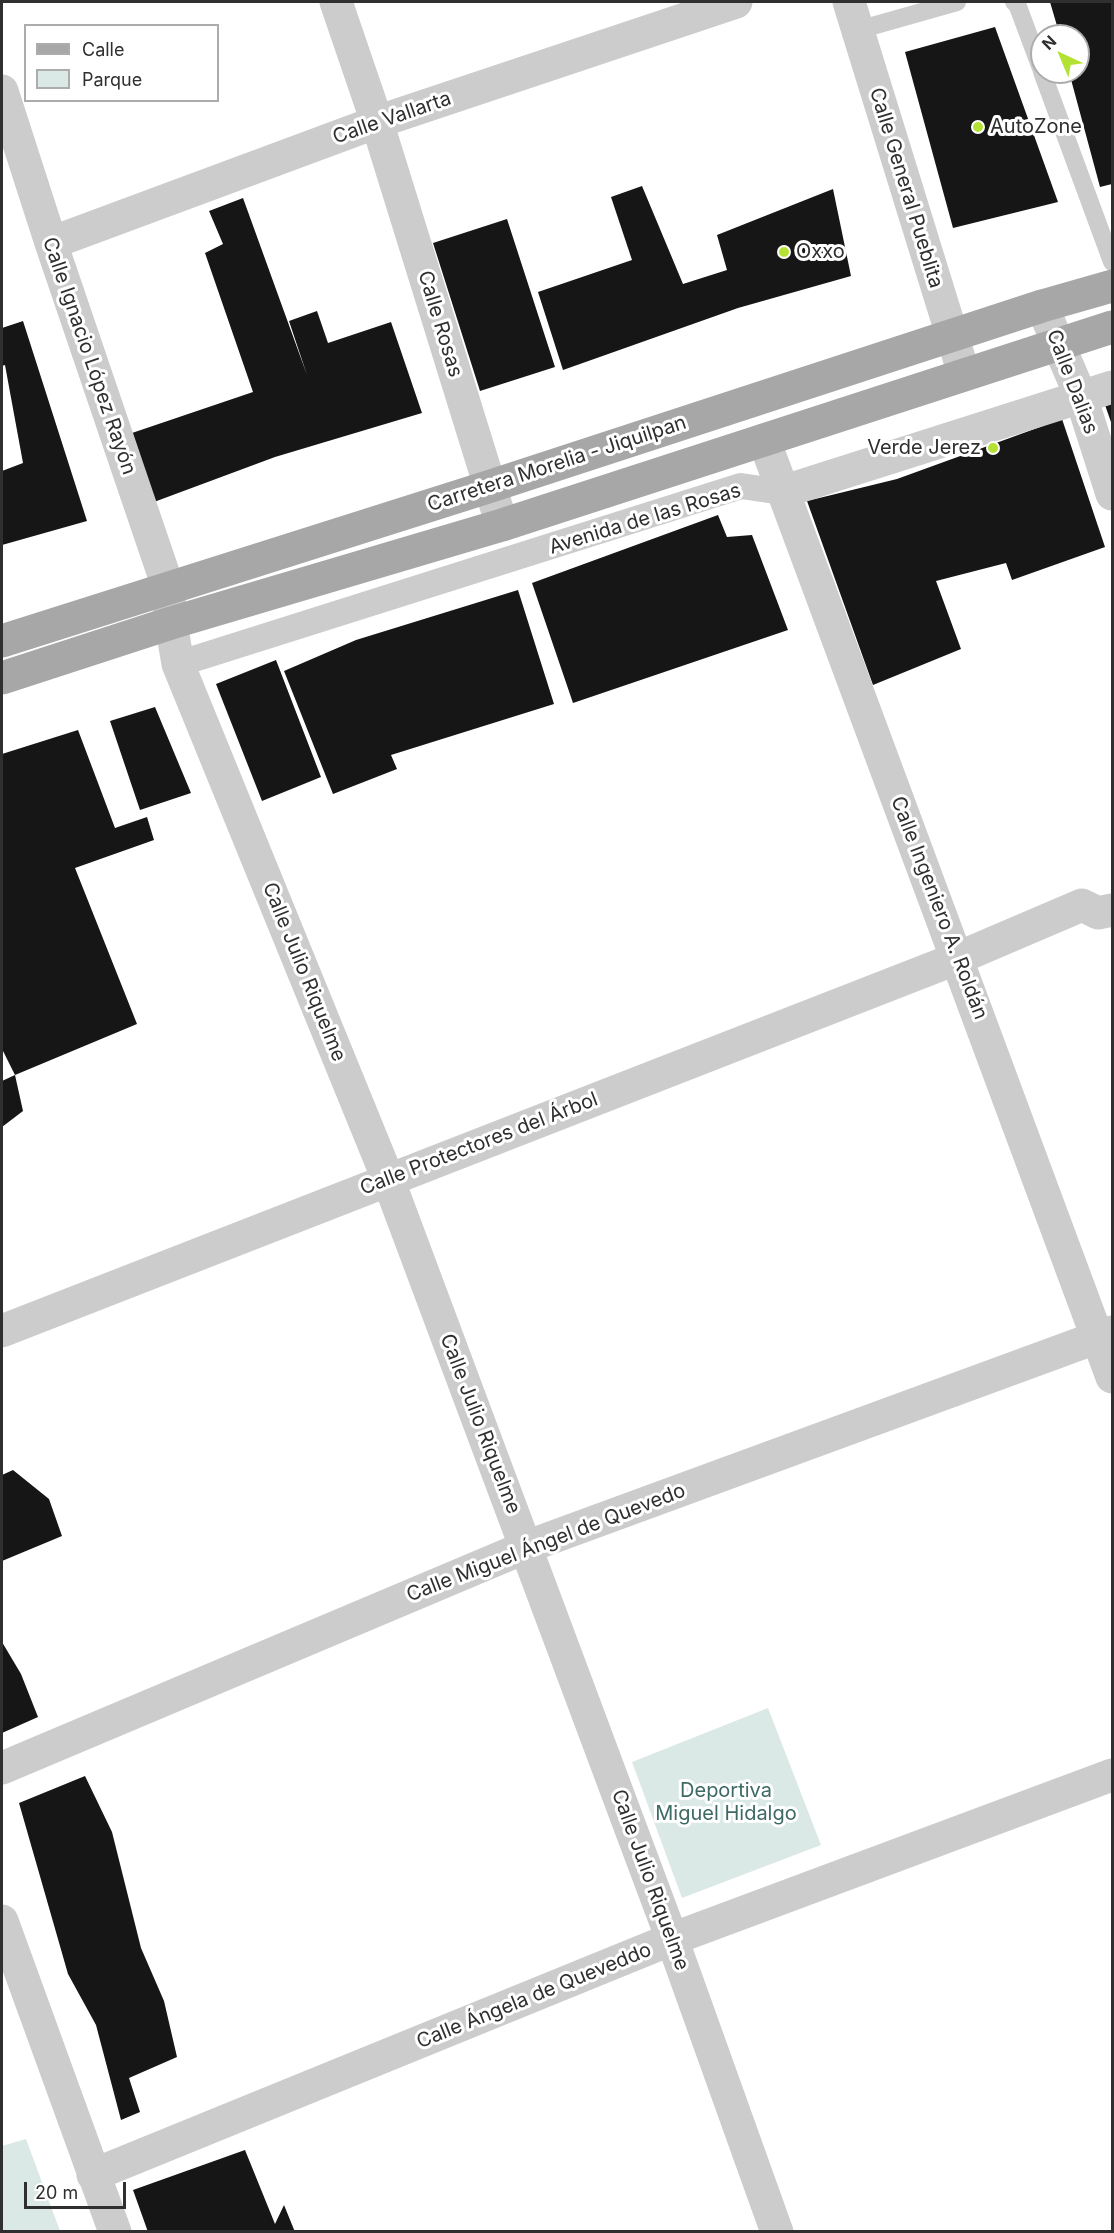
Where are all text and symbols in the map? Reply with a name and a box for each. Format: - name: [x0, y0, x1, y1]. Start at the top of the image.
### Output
- legend: [24, 24, 219, 102]
- north arrow: [1030, 24, 1090, 84]
- text: N: [1038, 31, 1060, 54]
- text: Calle: [82, 39, 124, 60]
- text: Parque: [82, 69, 142, 90]
- street label: Calle General Pueblita: [864, 85, 948, 291]
- street label: Calle Vallarta: [330, 87, 454, 149]
- place label: AutoZone: [990, 115, 1082, 139]
- marker: AutoZone: [971, 120, 985, 134]
- street label: Calle Ignacio López Rayón: [37, 234, 141, 478]
- place label: Oxxo: [796, 240, 845, 264]
- marker: Oxxo: [777, 245, 791, 259]
- street label: Calle Rosas: [412, 268, 468, 380]
- street label: Calle Dalias: [1041, 326, 1103, 438]
- street label: Carretera Morelia - Jiquilpan: [425, 411, 689, 517]
- place label: Verde Jerez: [867, 436, 981, 460]
- marker: Verde Jerez: [986, 441, 1000, 455]
- street label: Avenida de las Rosas: [546, 478, 744, 560]
- street label: Calle Ingeniero A. Roldán: [885, 793, 993, 1023]
- street label: Calle Julio Riquelme: [257, 879, 351, 1065]
- street label: Calle Protectores del Árbol: [357, 1088, 601, 1200]
- street label: Calle Julio Riquelme: [435, 1331, 525, 1517]
- street label: Calle Miguel Ángel de Quevedo: [403, 1479, 689, 1607]
- park label: Deportiva Miguel Hidalgo: [655, 1779, 797, 1826]
- street label: Calle Julio Riquelme: [606, 1786, 694, 1974]
- street label: Calle Ángela de Queveddo: [413, 1938, 655, 2054]
- scale bar: [27, 2170, 129, 2208]
- text: 20 m: [35, 2182, 78, 2203]

